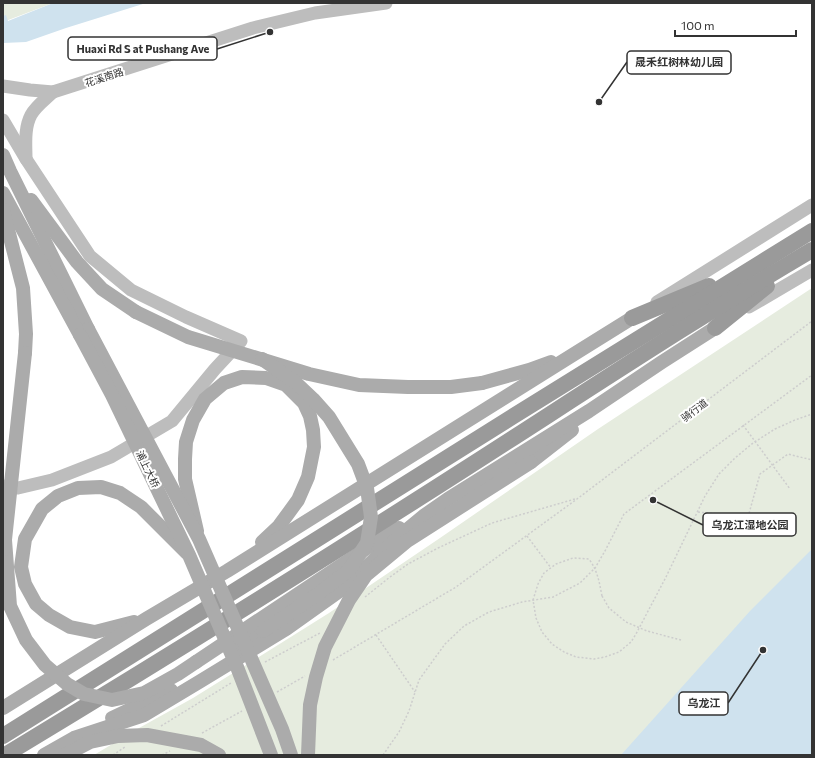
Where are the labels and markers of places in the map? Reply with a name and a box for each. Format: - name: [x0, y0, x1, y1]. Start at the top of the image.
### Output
- callout: Huaxi Rd S at Pushang Ave: [68, 37, 217, 60]
- callout: 晟禾红树林幼儿园: [627, 51, 731, 74]
- callout: 乌龙江湿地公园: [703, 513, 796, 536]
- callout: 乌龙江: [679, 692, 728, 715]

